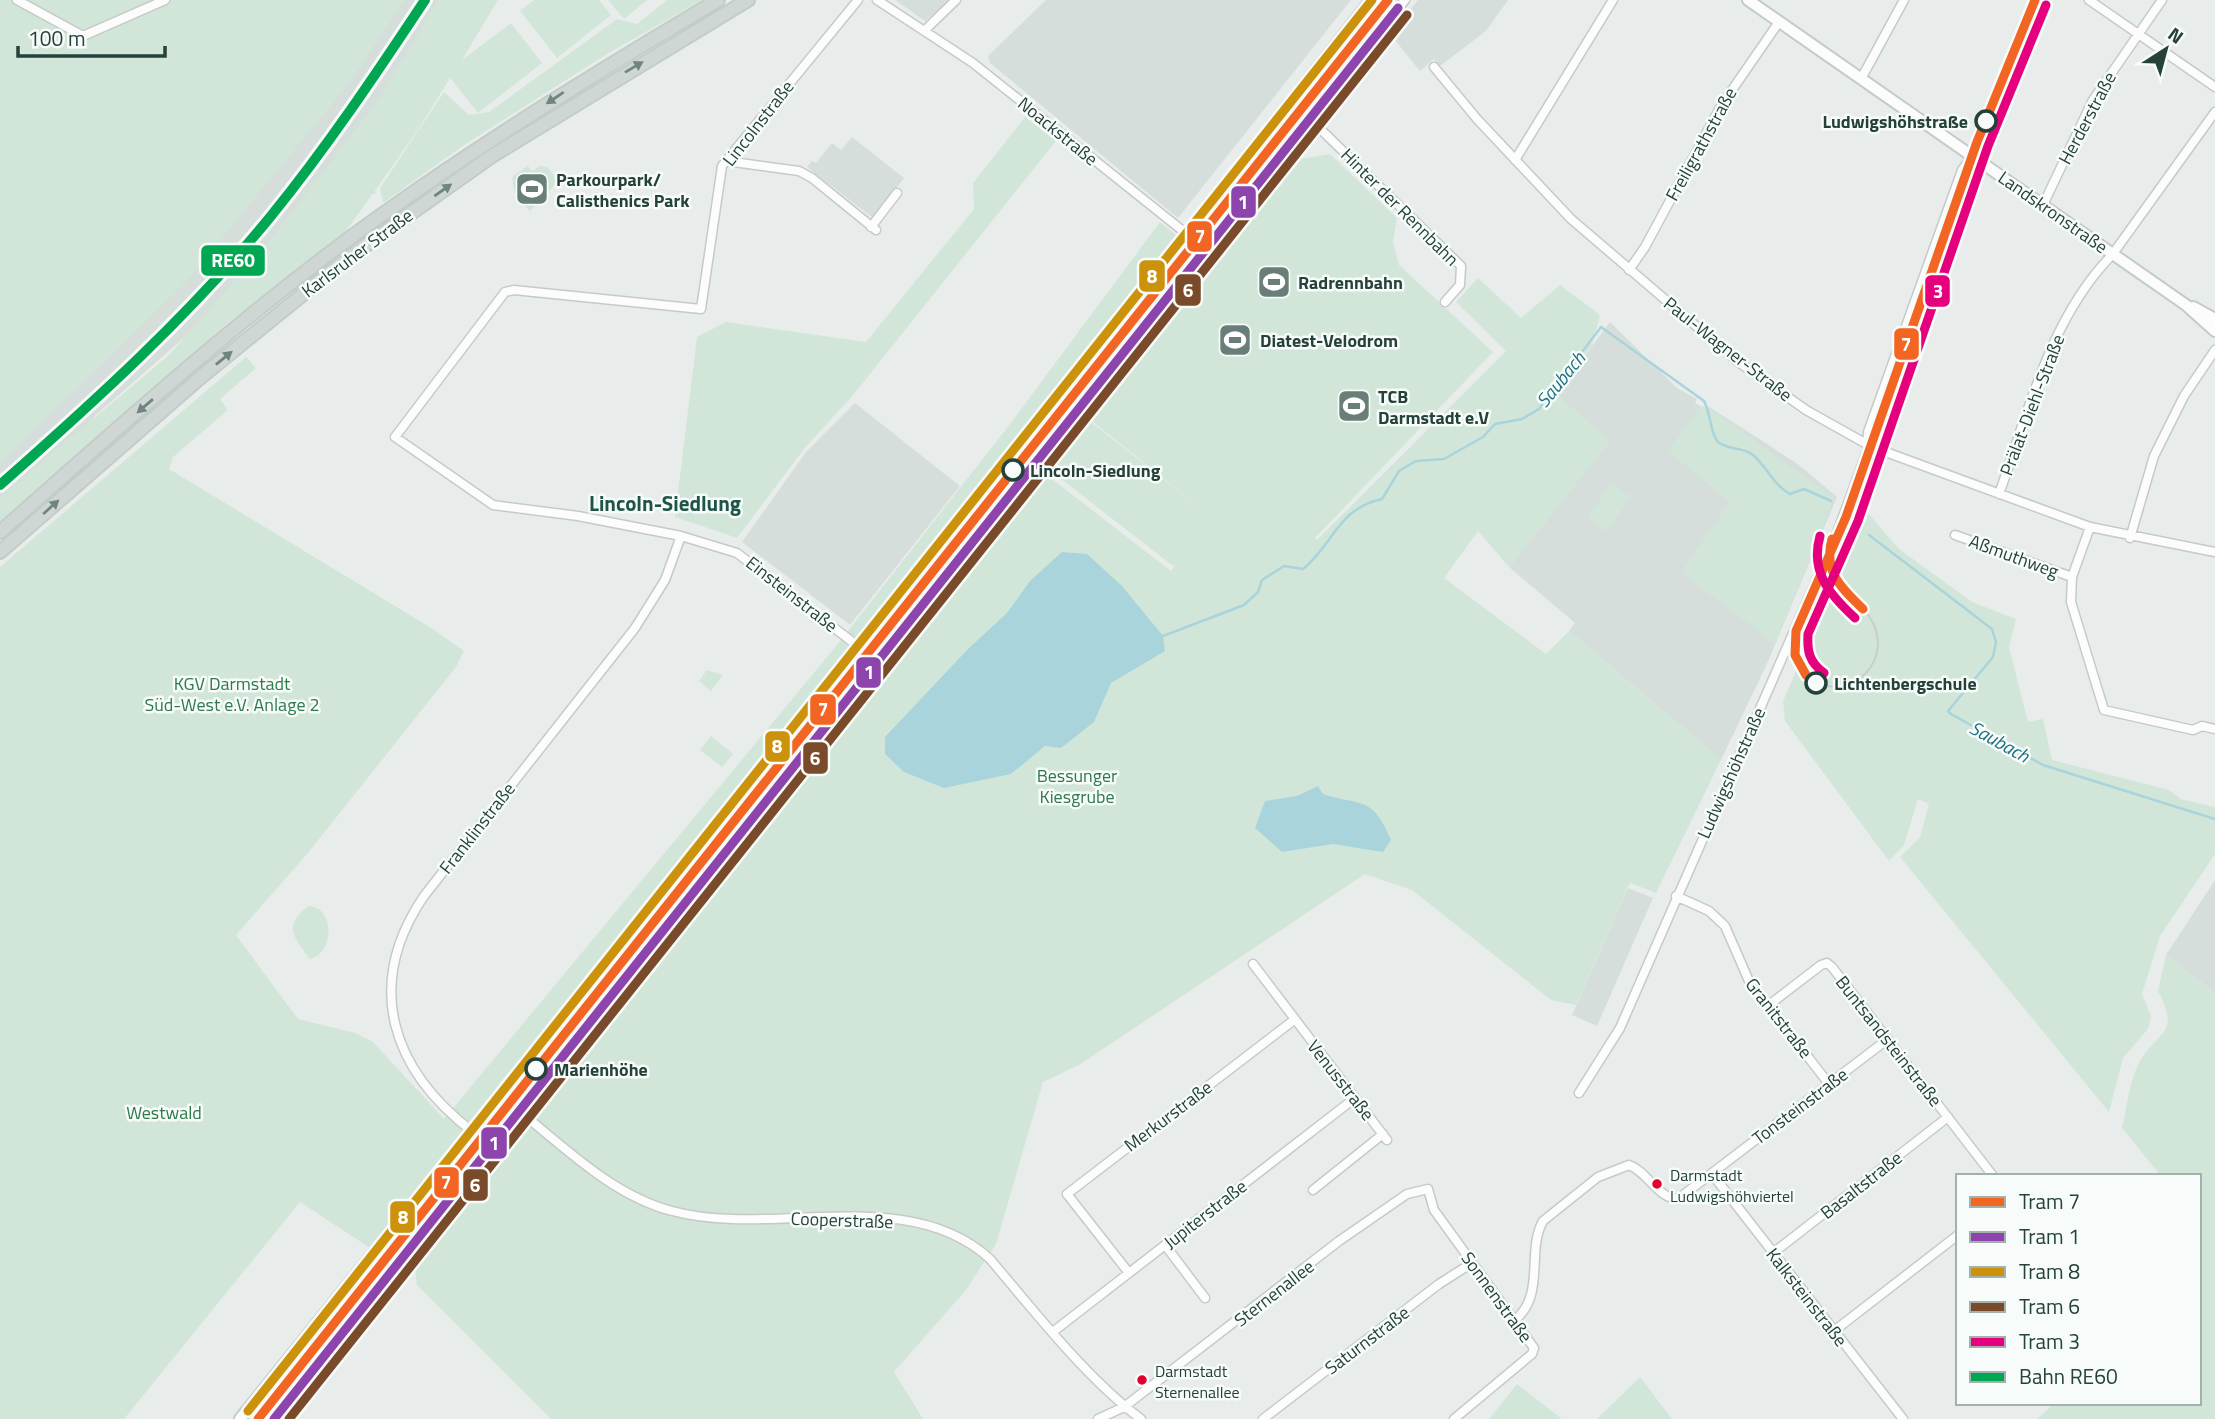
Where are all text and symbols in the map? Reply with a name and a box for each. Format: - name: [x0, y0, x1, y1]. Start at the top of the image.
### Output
- scale bar: [18, 14, 164, 58]
- north arrow: [2131, 14, 2201, 84]
- text: N: [2162, 19, 2190, 50]
- text: 100 m: [28, 22, 85, 54]
- one-way arrow: [625, 61, 644, 74]
- street label: Herderstraße: [2051, 67, 2123, 169]
- street label: Lincolnstraße: [716, 74, 800, 172]
- street label: Freiligrathstraße: [1659, 82, 1743, 206]
- street label: Noackstraße: [1012, 90, 1104, 172]
- one-way arrow: [545, 91, 564, 104]
- place label: Ludwigshöhstraße: [1822, 108, 1968, 135]
- marker: Ludwigshöhstraße: [1975, 110, 1997, 132]
- street label: Hinter der Rennbahn: [1335, 142, 1465, 272]
- street label: Landskronstraße: [1993, 164, 2113, 260]
- place label: Parkourpark/ Calisthenics Park: [556, 166, 690, 214]
- sports icon: Parkourpark/ Calisthenics Park: [513, 170, 551, 208]
- one-way arrow: [434, 184, 452, 198]
- line badge: 1: [1230, 185, 1257, 219]
- text: 1: [1238, 187, 1248, 216]
- street label: Karlsruher Straße: [296, 202, 418, 304]
- line badge: 7: [1186, 220, 1213, 253]
- text: 7: [1195, 221, 1205, 250]
- line badge: RE60: [200, 244, 266, 277]
- text: RE60: [211, 245, 255, 274]
- line badge: 8: [1138, 259, 1166, 293]
- text: 8: [1147, 261, 1158, 290]
- sports icon: Radrennbahn: [1255, 263, 1293, 301]
- place label: Radrennbahn: [1298, 269, 1403, 296]
- line badge: 6: [1174, 273, 1202, 307]
- line badge: 3: [1924, 274, 1951, 308]
- text: 6: [1183, 275, 1194, 304]
- text: 3: [1933, 276, 1943, 305]
- street label: Paul-Wagner-Straße: [1658, 290, 1798, 408]
- sports icon: Diatest-Velodrom: [1216, 321, 1254, 359]
- place label: Diatest-Velodrom: [1260, 327, 1398, 354]
- line badge: 7: [1893, 327, 1920, 361]
- text: 7: [1901, 329, 1911, 358]
- street label: Prälat-Diehl-Straße: [1993, 330, 2071, 480]
- water label: Saubach: [1528, 344, 1592, 413]
- one-way arrow: [214, 351, 232, 366]
- place label: TCB Darmstadt e.V: [1378, 383, 1489, 431]
- sports icon: TCB Darmstadt e.V: [1335, 387, 1373, 425]
- one-way arrow: [136, 398, 154, 414]
- place label: Lincoln-Siedlung: [1030, 457, 1161, 484]
- marker: Lincoln-Siedlung: [1002, 459, 1024, 481]
- district label: Lincoln-Siedlung: [589, 487, 741, 519]
- one-way arrow: [42, 499, 60, 515]
- street label: Aßmuthweg: [1965, 527, 2063, 585]
- street label: Einsteinstraße: [740, 549, 844, 639]
- line badge: 1: [855, 656, 882, 689]
- text: 1: [864, 657, 874, 686]
- park label: KGV Darmstadt Süd-West e.V. Anlage 2: [144, 670, 320, 718]
- place label: Lichtenbergschule: [1834, 670, 1977, 697]
- marker: Lichtenbergschule: [1805, 672, 1827, 694]
- line badge: 7: [809, 693, 837, 726]
- text: 7: [818, 694, 828, 723]
- street label: Ludwigshöhstraße: [1690, 703, 1772, 843]
- water label: Saubach: [1965, 713, 2036, 770]
- line badge: 8: [764, 730, 791, 763]
- text: 8: [772, 731, 783, 760]
- line badge: 6: [802, 741, 829, 775]
- text: 6: [810, 743, 821, 772]
- park label: Bessunger Kiesgrube: [1037, 762, 1117, 810]
- street label: Franklinstraße: [433, 776, 521, 880]
- street label: Buntsandsteinstraße: [1829, 970, 1949, 1112]
- street label: Granitstraße: [1739, 972, 1819, 1064]
- street label: Venusstraße: [1301, 1034, 1381, 1126]
- place label: Marienhöhe: [554, 1056, 648, 1083]
- marker: Marienhöhe: [525, 1058, 547, 1080]
- street label: Tonsteinstraße: [1746, 1061, 1854, 1151]
- street label: Merkurstraße: [1118, 1074, 1218, 1158]
- park label: Westwald: [126, 1099, 202, 1126]
- line badge: 1: [480, 1126, 508, 1160]
- text: 1: [489, 1128, 499, 1157]
- street label: Basaltstraße: [1814, 1144, 1908, 1226]
- place label: Darmstadt Ludwigshöhviertel: [1670, 1163, 1794, 1208]
- line badge: 7: [433, 1166, 460, 1199]
- text: 7: [441, 1167, 451, 1196]
- line badge: 6: [462, 1168, 489, 1202]
- text: 6: [470, 1170, 481, 1199]
- street label: Jupiterstraße: [1158, 1173, 1252, 1255]
- legend: [1956, 1174, 2201, 1405]
- marker: Darmstadt Ludwigshöhviertel: [1650, 1177, 1664, 1191]
- text: Tram 7: [2019, 1185, 2080, 1217]
- line badge: 8: [389, 1200, 416, 1234]
- text: 8: [398, 1202, 409, 1231]
- street label: Cooperstraße: [790, 1205, 894, 1235]
- text: Tram 1: [2019, 1220, 2080, 1252]
- street label: Kalksteinstraße: [1760, 1242, 1854, 1352]
- street label: Sonnenstraße: [1455, 1246, 1539, 1348]
- street label: Sternenallee: [1228, 1253, 1320, 1333]
- text: Tram 8: [2019, 1255, 2080, 1287]
- text: Tram 6: [2019, 1290, 2080, 1322]
- street label: Saturnstraße: [1319, 1299, 1415, 1381]
- text: Tram 3: [2019, 1325, 2080, 1357]
- place label: Darmstadt Sternenallee: [1155, 1359, 1240, 1404]
- text: Bahn RE60: [2019, 1360, 2118, 1392]
- marker: Darmstadt Sternenallee: [1135, 1373, 1149, 1387]

